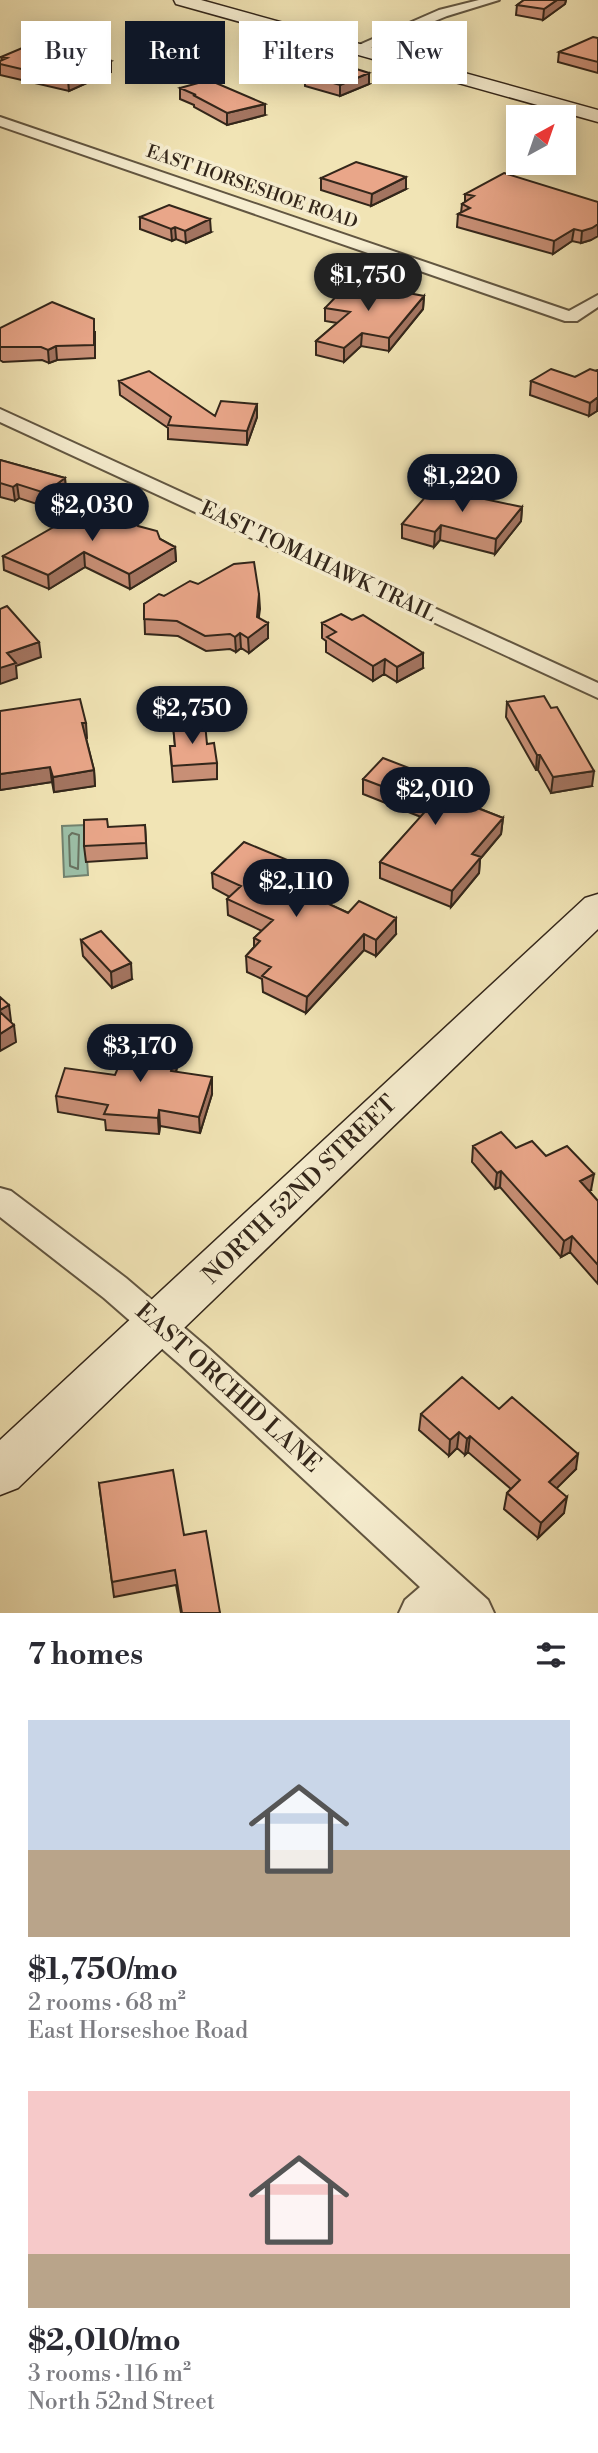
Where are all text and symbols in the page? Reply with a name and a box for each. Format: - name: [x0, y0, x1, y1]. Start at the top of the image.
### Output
- chip: Buy: [21, 21, 111, 84]
- chip: Rent: [125, 21, 225, 84]
- chip: Filters: [239, 21, 358, 84]
- chip: New: [372, 21, 467, 84]
- north arrow: [506, 105, 576, 175]
- map controls: [506, 105, 576, 175]
- street label: EAST HORSESHOE ROAD: [143, 140, 361, 234]
- pin: $1,750: [311, 254, 425, 313]
- text: $1,750: [330, 262, 406, 290]
- pin: $1,220: [405, 454, 519, 514]
- text: $1,220: [423, 463, 501, 491]
- pin: $2,030: [35, 484, 149, 543]
- text: $2,030: [51, 492, 133, 520]
- street label: EAST TOMAHAWK TRAIL: [196, 496, 440, 628]
- pin: $2,750: [135, 686, 249, 746]
- text: $2,750: [152, 695, 232, 723]
- pin: $2,010: [378, 768, 492, 827]
- text: $2,010: [396, 776, 474, 804]
- pin: $2,110: [239, 860, 353, 919]
- text: $2,110: [259, 868, 333, 896]
- pin: $3,170: [83, 1024, 197, 1084]
- text: $3,170: [103, 1033, 177, 1061]
- street label: NORTH 52ND STREET: [196, 1089, 404, 1291]
- street label: EAST ORCHID LANE: [129, 1297, 327, 1479]
- text: 7 homes: [28, 1636, 143, 1674]
- icon: filters: [532, 1636, 570, 1674]
- icon: home: [236, 1766, 362, 1892]
- text: $1,750/mo: [28, 1951, 178, 1989]
- text: 2 rooms · 68 m²: [28, 1989, 186, 2017]
- text: East Horseshoe Road: [28, 2017, 248, 2045]
- icon: home: [236, 2137, 362, 2263]
- text: $2,010/mo: [28, 2322, 181, 2360]
- text: 3 rooms · 116 m²: [28, 2360, 191, 2388]
- text: North 52nd Street: [28, 2388, 215, 2416]

